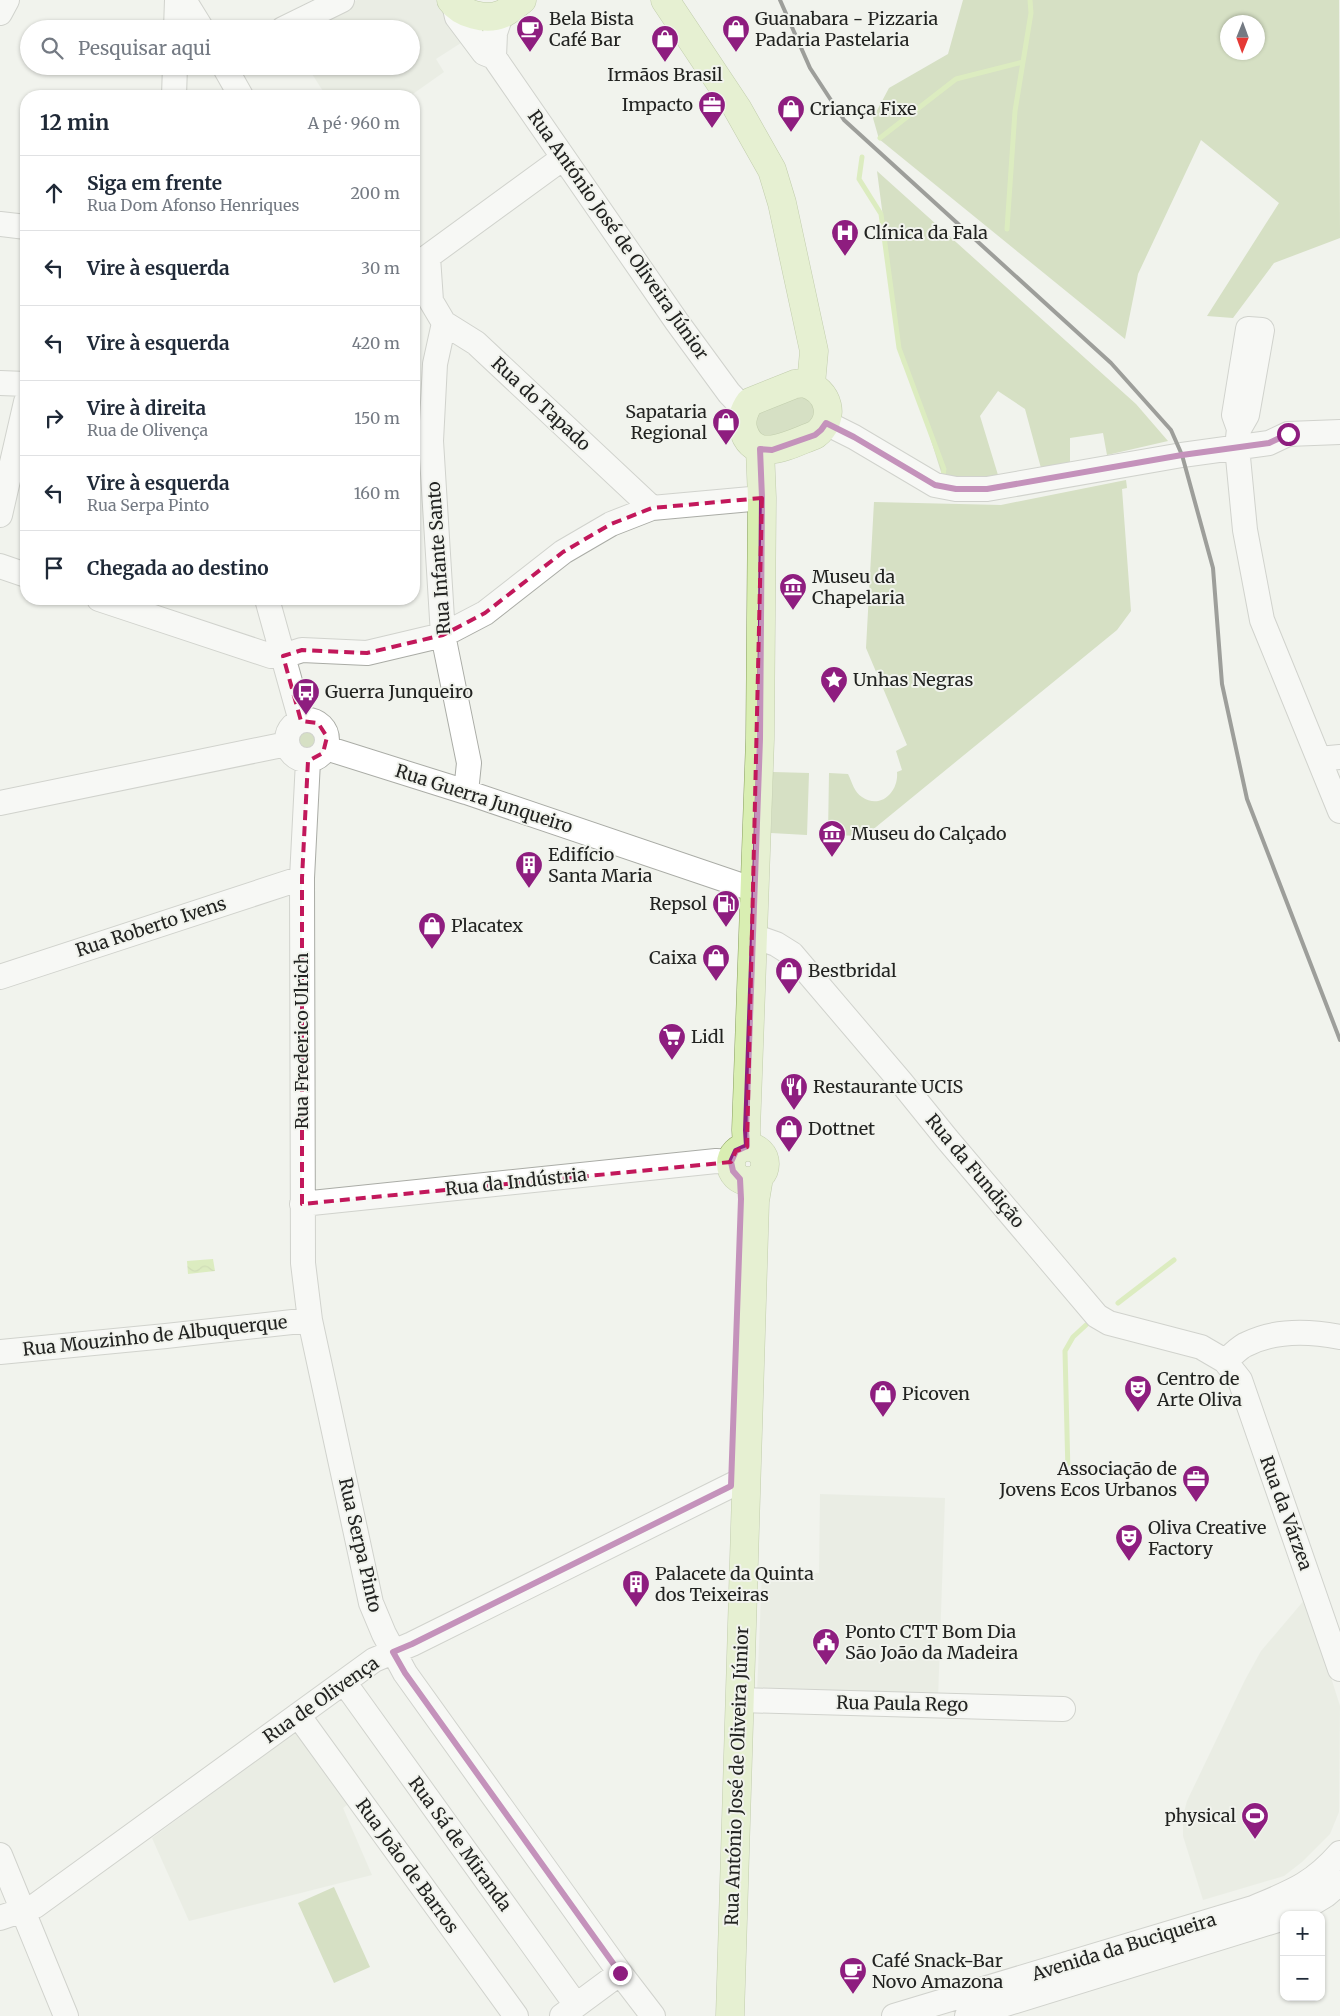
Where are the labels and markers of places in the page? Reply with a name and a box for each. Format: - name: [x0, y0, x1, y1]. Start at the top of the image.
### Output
- place label: Bela Bista Café Bar: [549, 7, 634, 51]
- place label: Guanabara - Pizzaria Padaria Pastelaria: [755, 7, 939, 51]
- cafe icon: Bela Bista Café Bar: [515, 14, 545, 53]
- shop icon: Guanabara - Pizzaria Padaria Pastelaria: [721, 14, 751, 53]
- shop icon: Irmãos Brasil: [650, 24, 680, 63]
- place label: Irmãos Brasil: [607, 63, 723, 86]
- office icon: Impacto: [697, 90, 727, 129]
- place label: Impacto: [622, 93, 693, 116]
- shop icon: Criança Fixe: [776, 94, 806, 133]
- place label: Criança Fixe: [810, 97, 917, 120]
- hospital icon: Clínica da Fala: [830, 218, 860, 257]
- place label: Clínica da Fala: [864, 221, 988, 244]
- place label: Sapataria Regional: [625, 400, 707, 444]
- shop icon: Sapataria Regional: [711, 407, 741, 446]
- place label: Museu da Chapelaria: [812, 565, 905, 609]
- museum icon: Museu da Chapelaria: [778, 572, 808, 611]
- place icon: Unhas Negras: [819, 665, 849, 704]
- place label: Unhas Negras: [853, 668, 973, 691]
- bus stop icon: Guerra Junqueiro: [291, 677, 321, 716]
- place label: Guerra Junqueiro: [325, 680, 473, 703]
- museum icon: Museu do Calçado: [817, 819, 847, 858]
- place label: Museu do Calçado: [851, 822, 1007, 845]
- place label: Edifício Santa Maria: [548, 843, 653, 887]
- building icon: Edifício Santa Maria: [514, 850, 544, 889]
- fuel station icon: Repsol: [711, 889, 741, 928]
- place label: Repsol: [649, 892, 707, 915]
- shop icon: Placatex: [417, 911, 447, 950]
- place label: Placatex: [451, 914, 523, 937]
- shop icon: Caixa: [701, 943, 731, 982]
- place label: Caixa: [649, 946, 697, 969]
- shop icon: Bestbridal: [774, 956, 804, 995]
- place label: Bestbridal: [808, 959, 897, 982]
- supermarket icon: Lidl: [657, 1022, 687, 1061]
- place label: Lidl: [691, 1025, 725, 1048]
- restaurant icon: Restaurante UCIS: [779, 1072, 809, 1111]
- place label: Restaurante UCIS: [813, 1075, 964, 1098]
- shop icon: Dottnet: [774, 1114, 804, 1153]
- place label: Dottnet: [808, 1117, 875, 1140]
- place label: Centro de Arte Oliva: [1156, 1367, 1242, 1411]
- theatre icon: Centro de Arte Oliva: [1123, 1374, 1153, 1413]
- shop icon: Picoven: [868, 1379, 898, 1418]
- place label: Picoven: [902, 1382, 970, 1405]
- place label: Associação de Jovens Ecos Urbanos: [998, 1457, 1177, 1501]
- office icon: Associação de Jovens Ecos Urbanos: [1181, 1464, 1211, 1503]
- place label: Oliva Creative Factory: [1148, 1516, 1266, 1560]
- theatre icon: Oliva Creative Factory: [1114, 1523, 1144, 1562]
- place label: Palacete da Quinta dos Teixeiras: [655, 1562, 814, 1606]
- building icon: Palacete da Quinta dos Teixeiras: [621, 1569, 651, 1608]
- place label: Ponto CTT Bom Dia São João da Madeira: [845, 1620, 1018, 1664]
- public building icon: Ponto CTT Bom Dia São João da Madeira: [811, 1627, 841, 1666]
- sports icon: physical: [1240, 1801, 1270, 1840]
- place label: physical: [1165, 1804, 1236, 1827]
- place label: Café Snack-Bar Novo Amazona: [872, 1949, 1003, 1993]
- cafe icon: Café Snack-Bar Novo Amazona: [838, 1956, 868, 1995]

